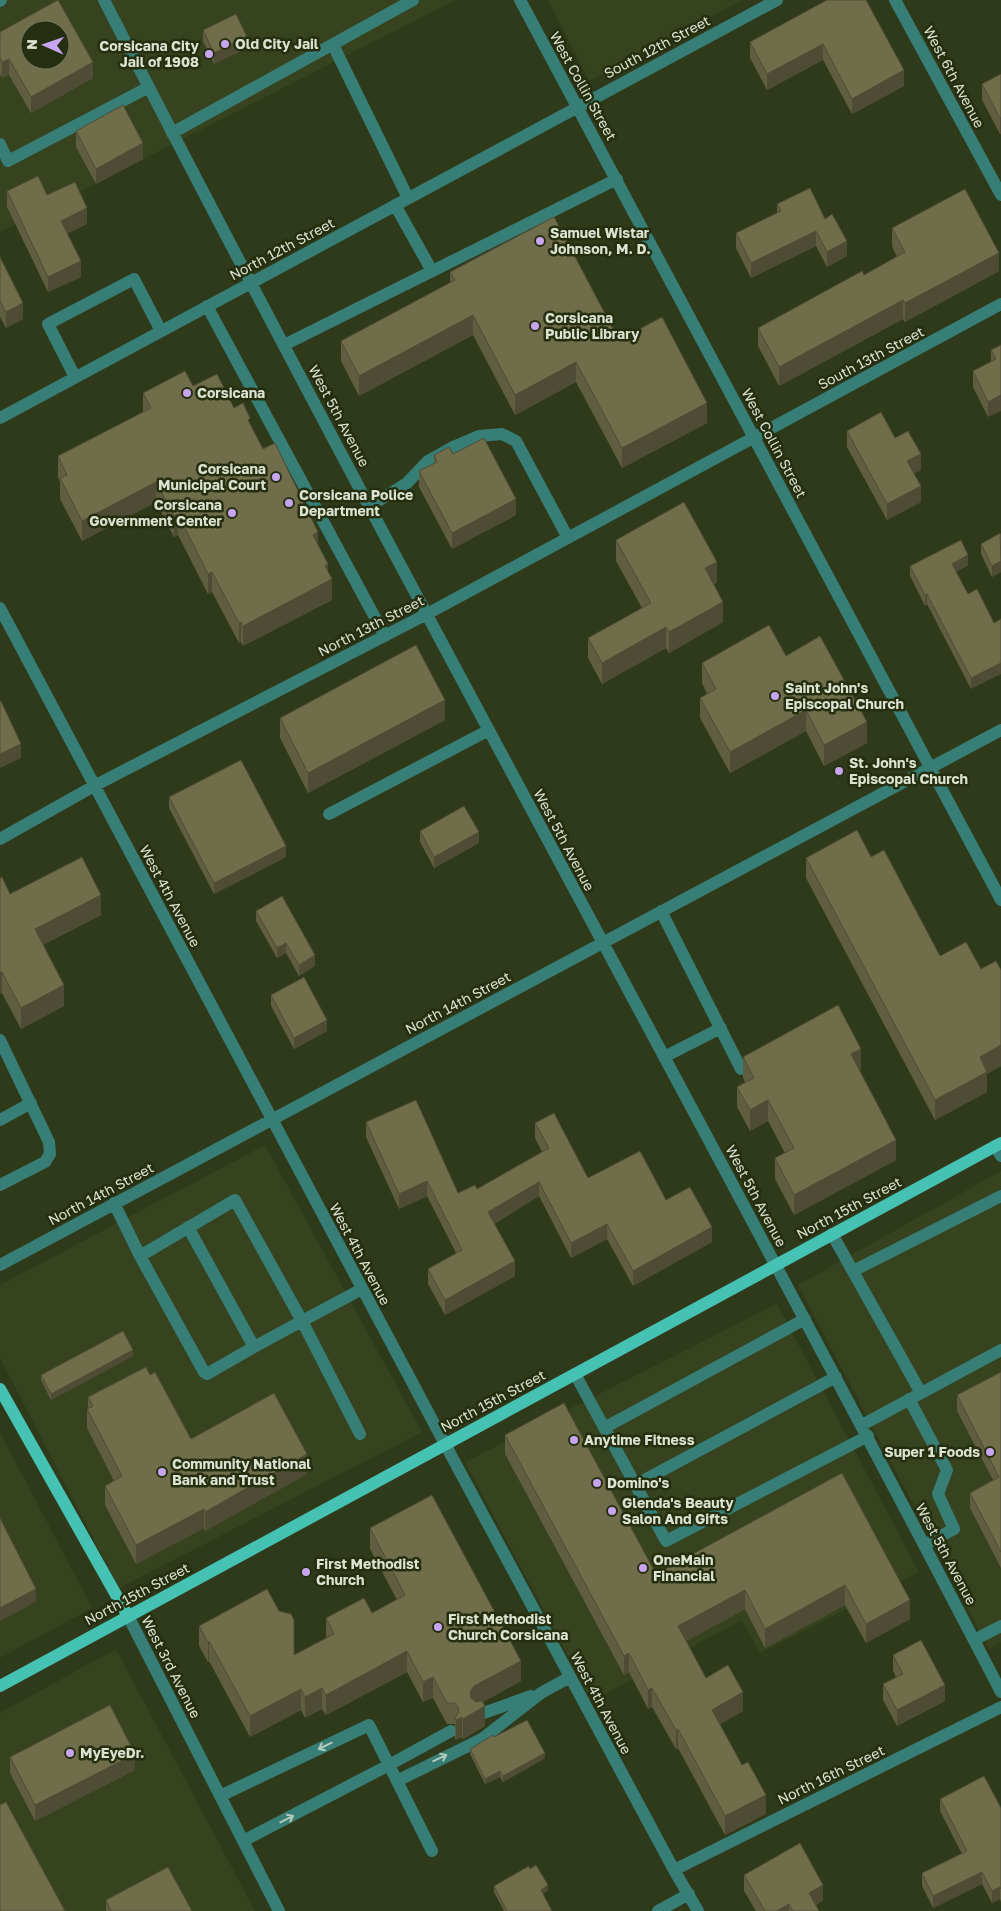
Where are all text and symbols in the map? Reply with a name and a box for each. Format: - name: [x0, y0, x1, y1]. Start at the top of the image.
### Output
- street label: South 12th Street: [601, 11, 713, 82]
- north arrow: [20, 20, 70, 70]
- street label: West 6th Avenue: [920, 23, 989, 131]
- street label: West Collin Street: [547, 28, 620, 143]
- place label: Old City Jail: [235, 35, 319, 52]
- place label: Corsicana City Jail of 1908: [99, 37, 200, 70]
- marker: Old City Jail: [219, 38, 231, 50]
- text: N: [23, 39, 40, 50]
- marker: Corsicana City Jail of 1908: [203, 48, 215, 60]
- street label: North 12th Street: [226, 214, 337, 283]
- place label: Samuel Wistar Johnson, M. D.: [550, 224, 651, 257]
- marker: Samuel Wistar Johnson, M. D.: [534, 235, 546, 247]
- place label: Corsicana Public Library: [545, 309, 640, 342]
- marker: Corsicana Public Library: [529, 320, 541, 332]
- street label: South 13th Street: [815, 322, 927, 393]
- street label: West 5th Avenue: [305, 362, 373, 470]
- place label: Corsicana: [197, 384, 265, 401]
- street label: West Collin Street: [738, 385, 811, 500]
- marker: Corsicana: [181, 387, 193, 399]
- place label: Corsicana Municipal Court: [158, 460, 266, 493]
- marker: Corsicana Municipal Court: [270, 471, 282, 483]
- place label: Corsicana Police Department: [299, 486, 413, 519]
- place label: Corsicana Government Center: [89, 496, 223, 529]
- marker: Corsicana Police Department: [283, 497, 295, 509]
- marker: Corsicana Government Center: [226, 507, 238, 519]
- street label: North 13th Street: [315, 592, 427, 660]
- place label: Saint John's Episcopal Church: [785, 679, 904, 712]
- marker: Saint John's Episcopal Church: [769, 690, 781, 702]
- place label: St. John's Episcopal Church: [849, 754, 968, 787]
- marker: St. John's Episcopal Church: [833, 765, 845, 777]
- street label: West 5th Avenue: [530, 786, 598, 894]
- street label: West 4th Avenue: [136, 842, 205, 950]
- street label: North 14th Street: [402, 968, 513, 1038]
- street label: West 5th Avenue: [722, 1142, 790, 1250]
- street label: North 14th Street: [45, 1159, 156, 1229]
- street label: North 15th Street: [793, 1173, 904, 1242]
- street label: West 4th Avenue: [326, 1200, 395, 1308]
- street label: North 15th Street: [437, 1366, 548, 1435]
- place label: Anytime Fitness: [584, 1431, 695, 1448]
- marker: Anytime Fitness: [568, 1434, 580, 1446]
- place label: Super 1 Foods: [884, 1443, 980, 1460]
- marker: Super 1 Foods: [984, 1446, 996, 1458]
- place label: Community National Bank and Trust: [172, 1455, 311, 1488]
- marker: Community National Bank and Trust: [156, 1466, 168, 1478]
- place label: Domino's: [607, 1474, 670, 1491]
- marker: Domino's: [591, 1477, 603, 1489]
- place label: Glenda's Beauty Salon And Gifts: [622, 1494, 734, 1527]
- street label: West 5th Avenue: [912, 1500, 980, 1608]
- marker: Glenda's Beauty Salon And Gifts: [606, 1505, 618, 1517]
- place label: OneMain Financial: [653, 1551, 715, 1584]
- place label: First Methodist Church: [316, 1555, 420, 1588]
- street label: North 15th Street: [81, 1559, 192, 1628]
- marker: OneMain Financial: [637, 1562, 649, 1574]
- marker: First Methodist Church: [300, 1566, 312, 1578]
- place label: First Methodist Church Corsicana: [448, 1610, 568, 1643]
- street label: West 3rd Avenue: [138, 1613, 205, 1721]
- marker: First Methodist Church Corsicana: [432, 1621, 444, 1633]
- street label: West 4th Avenue: [567, 1649, 636, 1757]
- street label: North 16th Street: [775, 1741, 887, 1808]
- one-way arrow: [318, 1742, 333, 1751]
- place label: MyEyeDr.: [80, 1744, 144, 1761]
- marker: MyEyeDr.: [64, 1747, 76, 1759]
- one-way arrow: [432, 1753, 447, 1762]
- one-way arrow: [279, 1813, 293, 1823]

